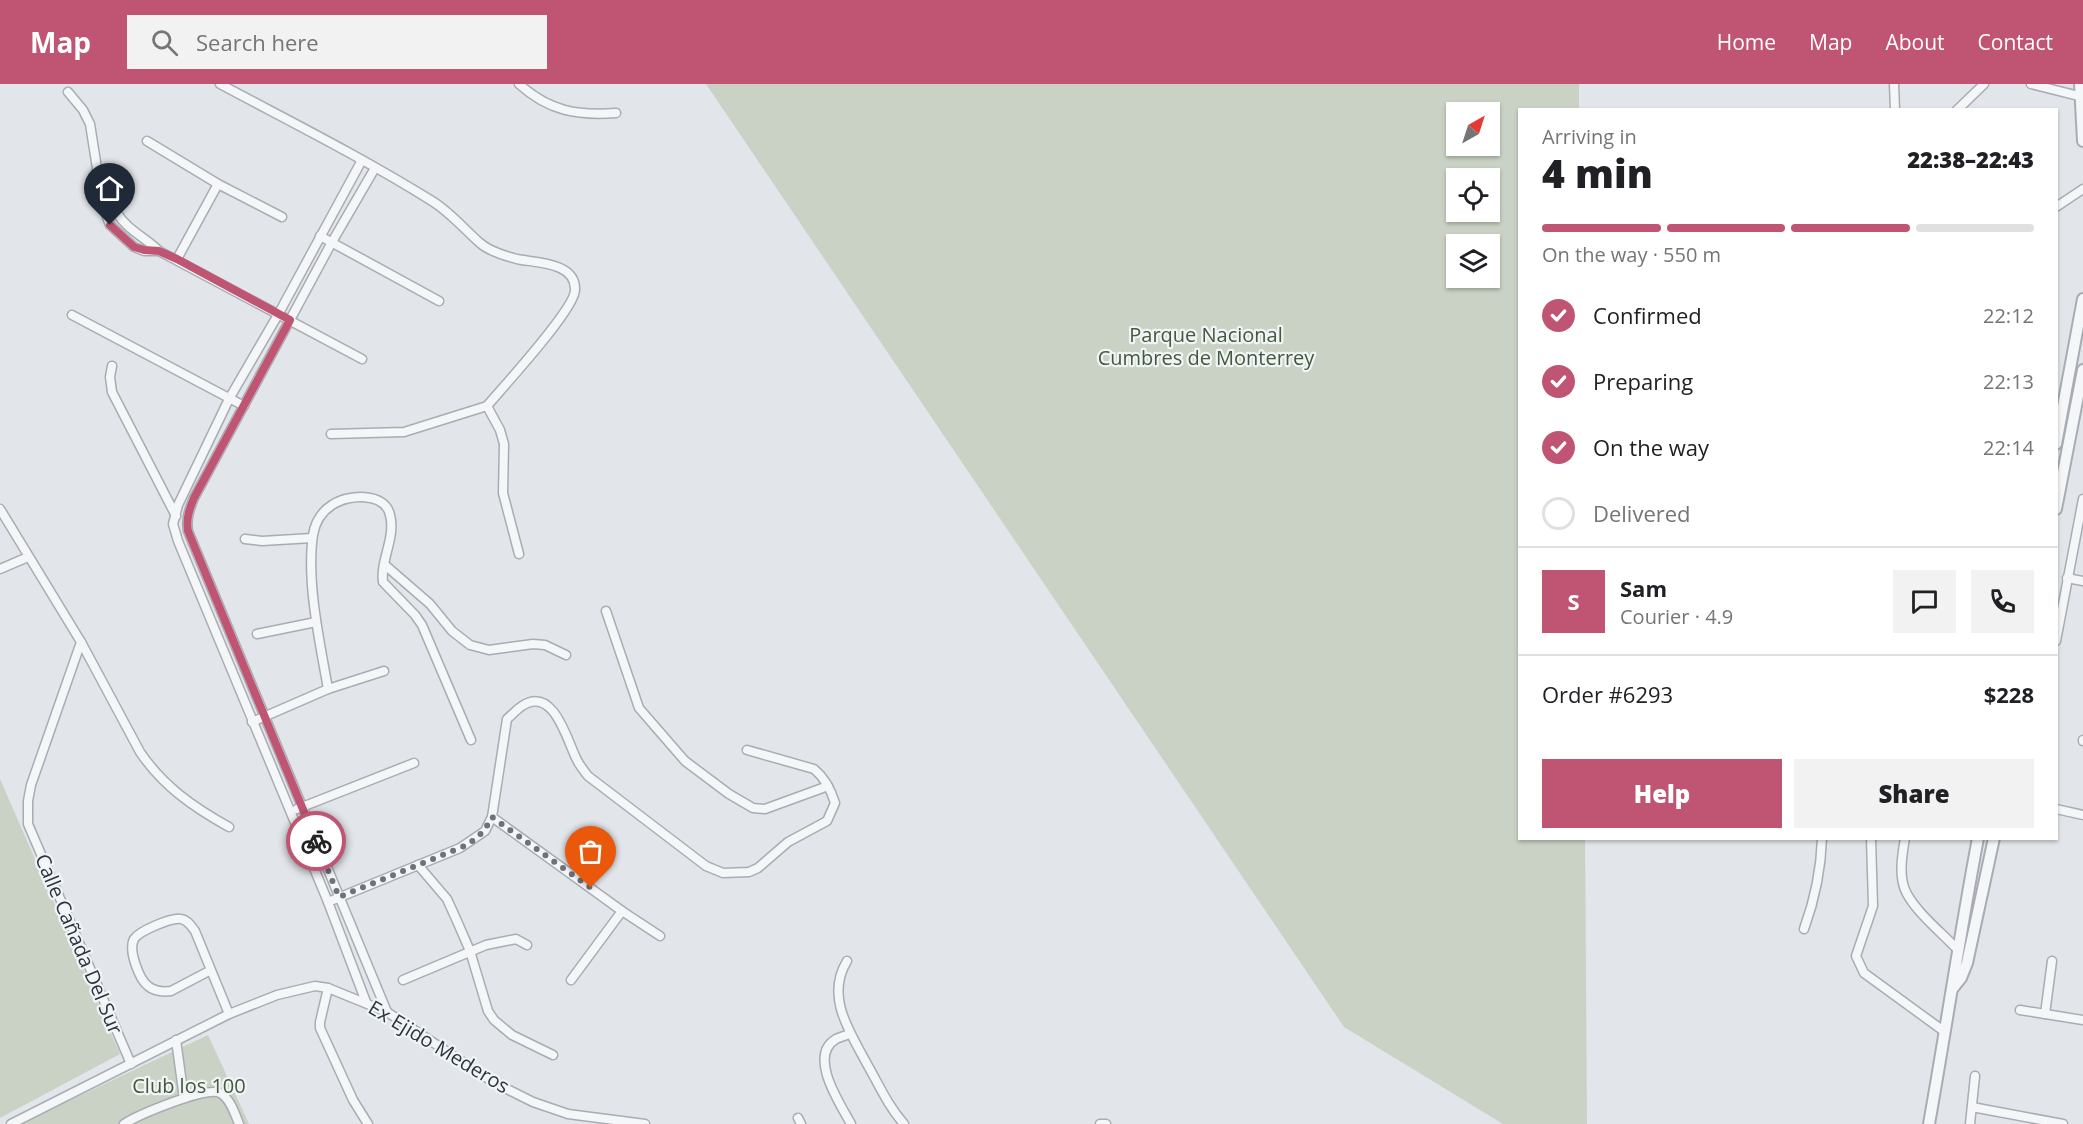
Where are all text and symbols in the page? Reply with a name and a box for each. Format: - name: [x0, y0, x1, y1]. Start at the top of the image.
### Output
- search box: [127, 15, 547, 69]
- text: Map: [30, 23, 91, 61]
- icon: search: [148, 26, 181, 59]
- text: Search here: [196, 27, 319, 57]
- text: Home: [1717, 28, 1776, 56]
- text: Map: [1809, 28, 1852, 56]
- text: About: [1885, 28, 1945, 56]
- text: Contact: [1978, 28, 2053, 56]
- north arrow: [1446, 102, 1500, 156]
- map controls: [1446, 102, 1500, 288]
- text: Arriving in: [1542, 123, 1637, 150]
- text: 22:38–22:43: [1907, 144, 2034, 174]
- text: 4 min: [1542, 146, 1653, 199]
- pin: [84, 163, 135, 225]
- button: locate: [1446, 168, 1500, 222]
- icon: home: [93, 172, 126, 205]
- button: layers: [1446, 234, 1500, 288]
- text: On the way · 550 m: [1542, 241, 1721, 268]
- icon: check: [1542, 299, 1575, 332]
- text: Confirmed: [1593, 300, 1702, 330]
- text: 22:12: [1983, 302, 2034, 329]
- park label: Parque Nacional Cumbres de Monterrey: [1098, 321, 1315, 371]
- icon: check: [1542, 365, 1575, 398]
- text: Preparing: [1593, 366, 1693, 396]
- text: 22:13: [1983, 368, 2034, 395]
- icon: check: [1542, 431, 1575, 464]
- text: On the way: [1593, 432, 1709, 462]
- text: 22:14: [1983, 434, 2034, 461]
- text: Delivered: [1593, 498, 1691, 528]
- button: chat: [1893, 570, 1956, 633]
- button: phone: [1971, 570, 2034, 633]
- text: Sam: [1620, 573, 1667, 603]
- text: S: [1567, 586, 1580, 616]
- text: Courier · 4.9: [1620, 603, 1733, 630]
- text: Order #6293: [1542, 679, 1673, 709]
- text: $228: [1984, 679, 2034, 709]
- button: Help: [1542, 759, 1782, 828]
- button: Share: [1794, 759, 2034, 828]
- courier: [286, 811, 346, 871]
- icon: bike: [300, 825, 333, 858]
- pin: [565, 826, 616, 888]
- icon: bag: [574, 835, 607, 868]
- street label: Calle Cañada Del Sur: [29, 850, 130, 1038]
- street label: Ex Ejido Mederos: [364, 994, 515, 1099]
- park label: Club los 100: [132, 1072, 246, 1099]

